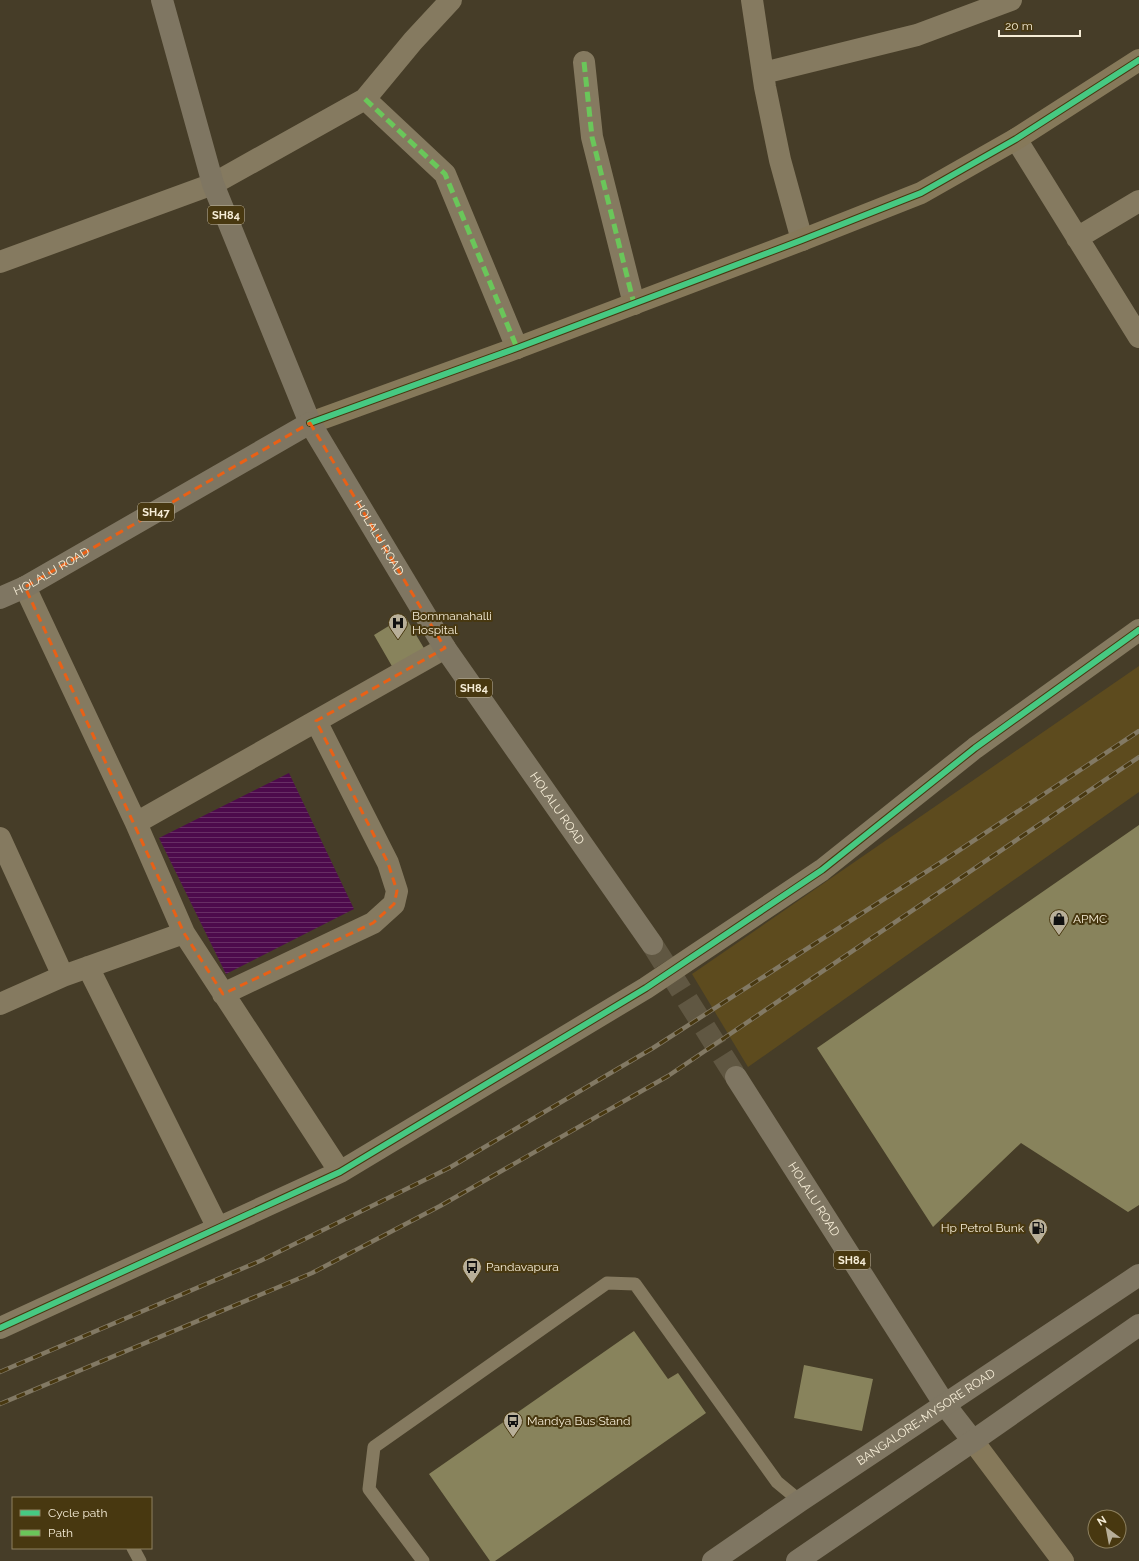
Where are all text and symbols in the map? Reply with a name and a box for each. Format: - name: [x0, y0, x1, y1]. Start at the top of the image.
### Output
- scale bar: [999, 12, 1080, 38]
- text: 20 m: [1005, 19, 1033, 33]
- road number: SH84: [208, 206, 244, 224]
- street label: HOLALU ROAD: [351, 498, 407, 578]
- road number: SH47: [138, 503, 174, 521]
- street label: HOLALU ROAD: [11, 544, 92, 598]
- place label: Bommanahalli Hospital: [412, 609, 492, 637]
- hospital icon: Bommanahalli Hospital: [387, 612, 409, 640]
- road number: SH84: [456, 679, 492, 697]
- street label: HOLALU ROAD: [527, 770, 588, 848]
- shop icon: APMC: [1048, 908, 1070, 936]
- place label: APMC: [1073, 912, 1107, 926]
- street label: HOLALU ROAD: [785, 1160, 843, 1239]
- fuel station icon: Hp Petrol Bunk: [1027, 1217, 1049, 1245]
- place label: Hp Petrol Bunk: [941, 1221, 1025, 1235]
- road number: SH84: [834, 1251, 870, 1269]
- bus stop icon: Pandavapura: [461, 1256, 483, 1284]
- place label: Pandavapura: [486, 1260, 559, 1274]
- street label: BANGALORE-MYSORE ROAD: [854, 1366, 998, 1468]
- bus stop icon: Mandya Bus Stand: [502, 1410, 524, 1438]
- place label: Mandya Bus Stand: [527, 1414, 631, 1428]
- legend: [12, 1497, 152, 1549]
- text: Cycle path: [48, 1506, 107, 1520]
- north arrow: [1087, 1509, 1127, 1549]
- text: N: [1095, 1513, 1109, 1529]
- text: Path: [48, 1526, 73, 1540]

